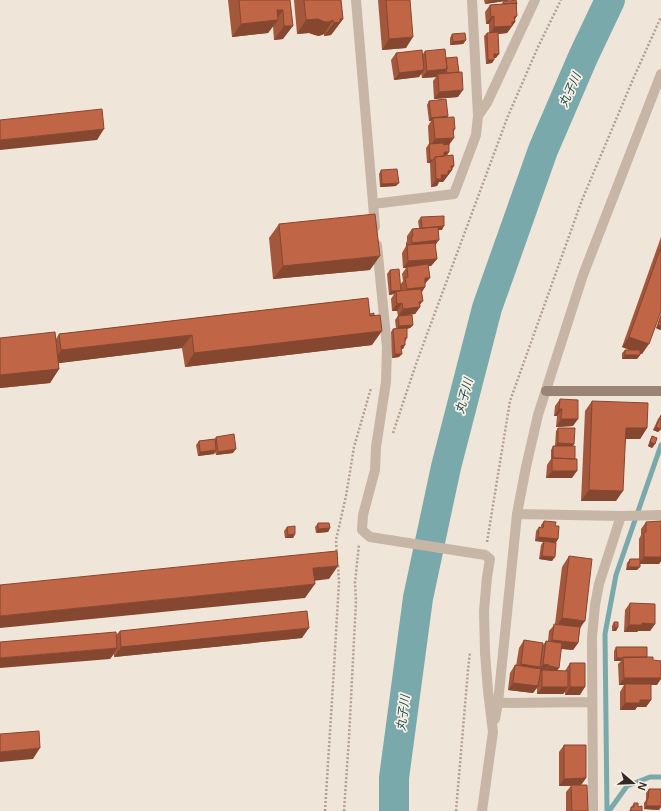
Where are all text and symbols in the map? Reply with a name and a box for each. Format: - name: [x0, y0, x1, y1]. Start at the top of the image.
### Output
- water label: 丸子川: [556, 69, 585, 109]
- water label: 丸子川: [453, 375, 476, 415]
- water label: 丸子川: [394, 692, 412, 732]
- north arrow: [613, 763, 653, 803]
- text: N: [635, 781, 649, 792]

